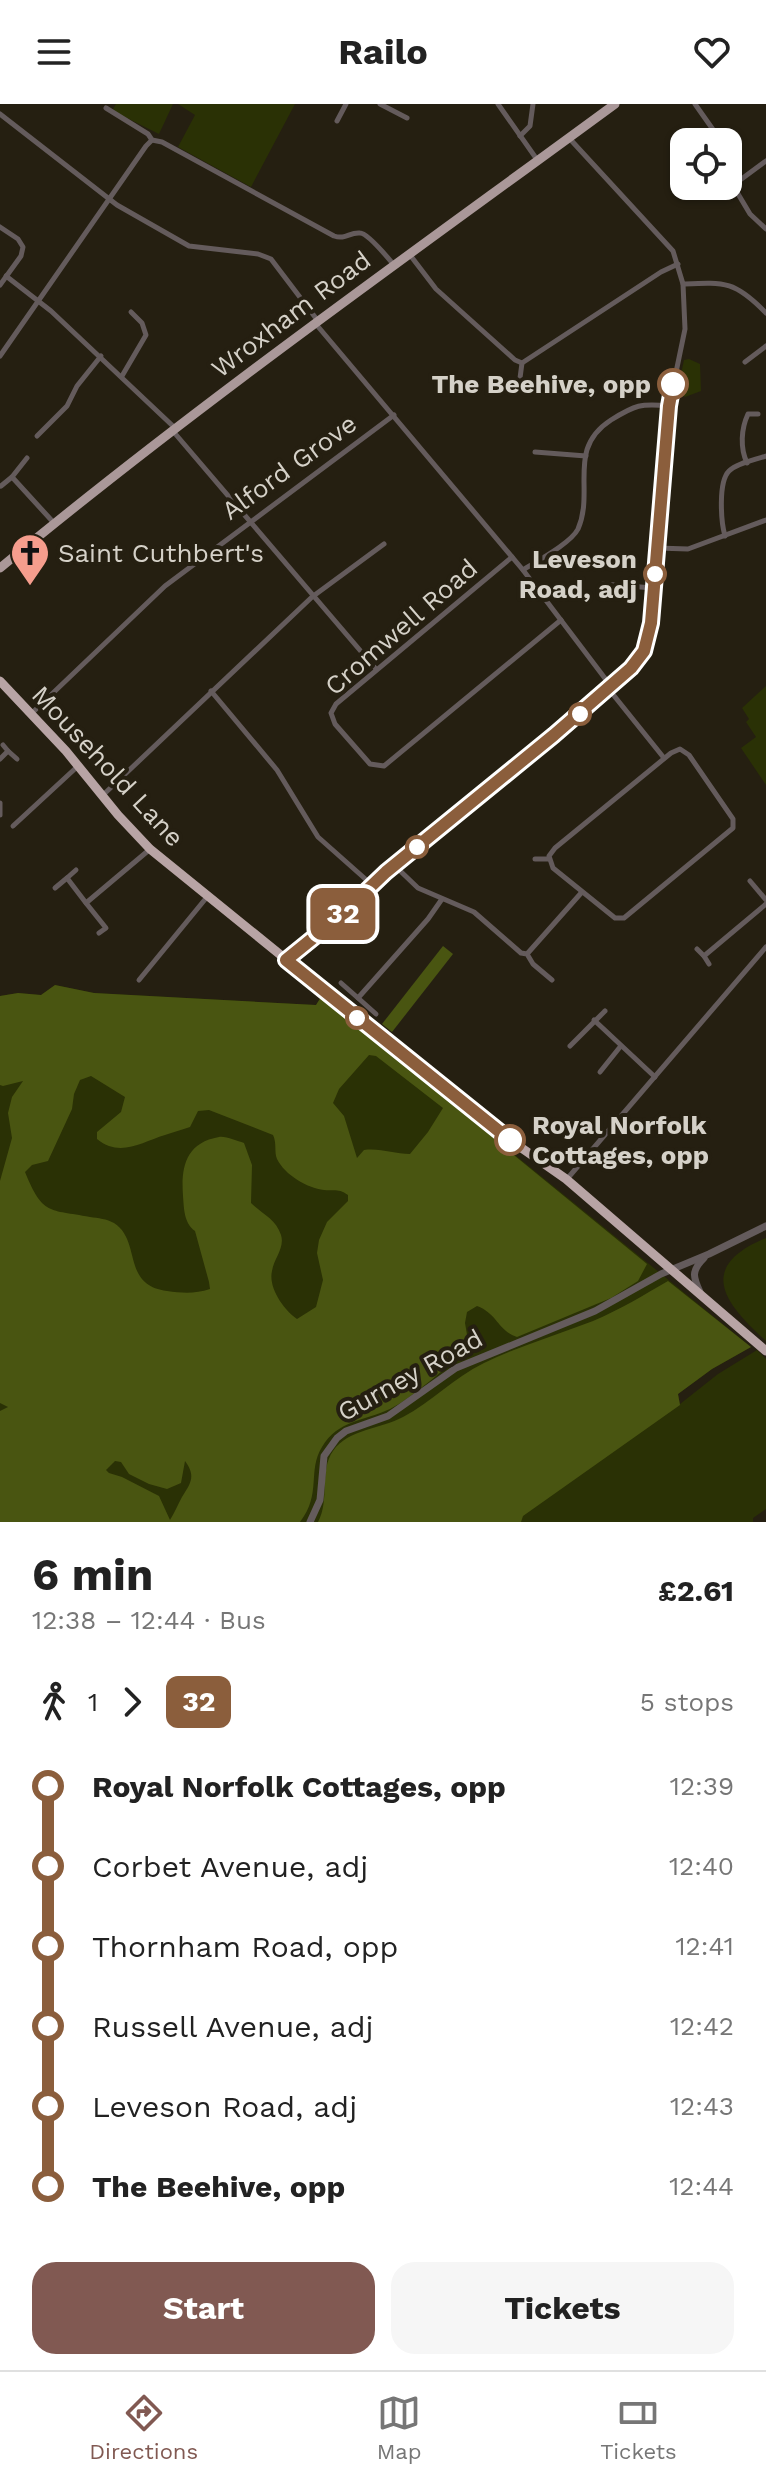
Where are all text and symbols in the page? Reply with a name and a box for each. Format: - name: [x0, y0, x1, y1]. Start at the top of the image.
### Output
- icon: menu: [32, 30, 76, 74]
- icon: heart: [690, 30, 734, 74]
- text: Railo: [338, 31, 428, 73]
- map controls: [670, 128, 742, 200]
- button: locate: [670, 128, 742, 200]
- street label: Wroxham Road: [206, 244, 376, 384]
- place label: The Beehive, opp: [431, 369, 651, 399]
- marker: The Beehive, opp: [658, 369, 688, 399]
- street label: Alford Grove: [216, 408, 362, 526]
- church icon: Saint Cuthbert's: [9, 532, 51, 587]
- place label: Saint Cuthbert's: [58, 538, 264, 568]
- place label: Leveson Road, adj: [519, 544, 637, 604]
- street label: Cromwell Road: [319, 553, 483, 701]
- marker: Leveson Road, adj: [644, 563, 666, 585]
- street label: Mousehold Lane: [26, 680, 190, 852]
- unlabelled marker: [569, 703, 591, 725]
- unlabelled marker: [406, 836, 428, 858]
- line badge: 32: [307, 888, 379, 940]
- text: 32: [326, 897, 360, 930]
- unlabelled marker: [346, 1007, 368, 1029]
- place label: Royal Norfolk Cottages, opp: [532, 1110, 709, 1170]
- marker: Royal Norfolk Cottages, opp: [495, 1125, 525, 1155]
- street label: Gurney Road: [332, 1323, 488, 1427]
- text: 6 min: [32, 1549, 153, 1601]
- text: £2.61: [658, 1573, 734, 1608]
- text: 12:38 – 12:44 · Bus: [32, 1605, 266, 1635]
- icon: walk: [32, 1680, 76, 1724]
- icon: forward: [110, 1680, 154, 1724]
- text: 32: [182, 1685, 215, 1718]
- text: 1: [88, 1687, 98, 1717]
- text: 5 stops: [640, 1687, 734, 1717]
- text: Royal Norfolk Cottages, opp: [92, 1769, 506, 1804]
- text: 12:39: [670, 1771, 734, 1801]
- text: Corbet Avenue, adj: [92, 1849, 368, 1884]
- text: 12:40: [669, 1851, 734, 1881]
- text: Thornham Road, opp: [92, 1929, 398, 1964]
- text: 12:41: [675, 1931, 734, 1961]
- text: Russell Avenue, adj: [92, 2009, 374, 2044]
- text: 12:42: [670, 2011, 734, 2041]
- text: Leveson Road, adj: [92, 2089, 357, 2124]
- text: 12:43: [670, 2091, 734, 2121]
- text: The Beehive, opp: [92, 2169, 345, 2204]
- text: 12:44: [669, 2171, 734, 2201]
- button: Start: [32, 2262, 375, 2354]
- button: Tickets: [391, 2262, 734, 2354]
- tab: Directions: [89, 2391, 198, 2464]
- tab: Map: [377, 2391, 422, 2464]
- tab: Tickets: [600, 2391, 677, 2464]

